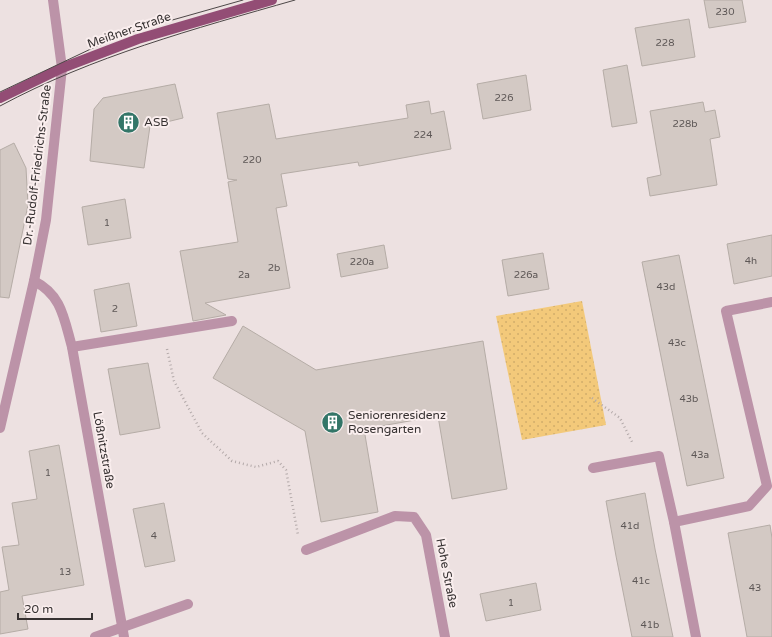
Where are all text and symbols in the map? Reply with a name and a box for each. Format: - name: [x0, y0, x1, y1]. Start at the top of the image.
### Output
- house number: 230: [716, 6, 734, 18]
- street label: Meißner Straße: [85, 9, 173, 51]
- house number: 228: [656, 37, 674, 49]
- street label: Dr.-Rudolf-Friedrichs-Straße: [20, 84, 54, 246]
- house number: 226: [495, 92, 513, 104]
- building icon: ASB: [116, 109, 142, 135]
- place label: ASB: [144, 115, 169, 129]
- house number: 228b: [672, 118, 698, 130]
- house number: 224: [414, 129, 432, 141]
- house number: 220: [243, 154, 261, 166]
- house number: 1: [104, 217, 110, 229]
- house number: 4h: [745, 255, 757, 267]
- house number: 220a: [350, 256, 374, 268]
- house number: 2b: [268, 262, 280, 274]
- house number: 2a: [238, 269, 250, 281]
- house number: 226a: [514, 269, 538, 281]
- house number: 43d: [657, 281, 675, 293]
- house number: 2: [112, 303, 118, 315]
- house number: 43c: [668, 337, 686, 349]
- house number: 43b: [680, 393, 698, 405]
- place label: Seniorenresidenz Rosengarten: [348, 408, 446, 436]
- building icon: Seniorenresidenz Rosengarten: [320, 409, 346, 435]
- street label: Lößnitzstraße: [90, 410, 118, 490]
- house number: 43a: [691, 449, 709, 461]
- house number: 1: [45, 467, 51, 479]
- house number: 41d: [621, 520, 639, 532]
- house number: 4: [151, 530, 157, 542]
- street label: Hohe Straße: [433, 537, 461, 609]
- house number: 13: [59, 566, 71, 578]
- house number: 41c: [632, 575, 650, 587]
- house number: 43: [749, 582, 761, 594]
- scale bar: [18, 595, 92, 621]
- house number: 1: [508, 597, 514, 609]
- text: 20 m: [24, 602, 53, 616]
- house number: 41b: [641, 619, 659, 631]

